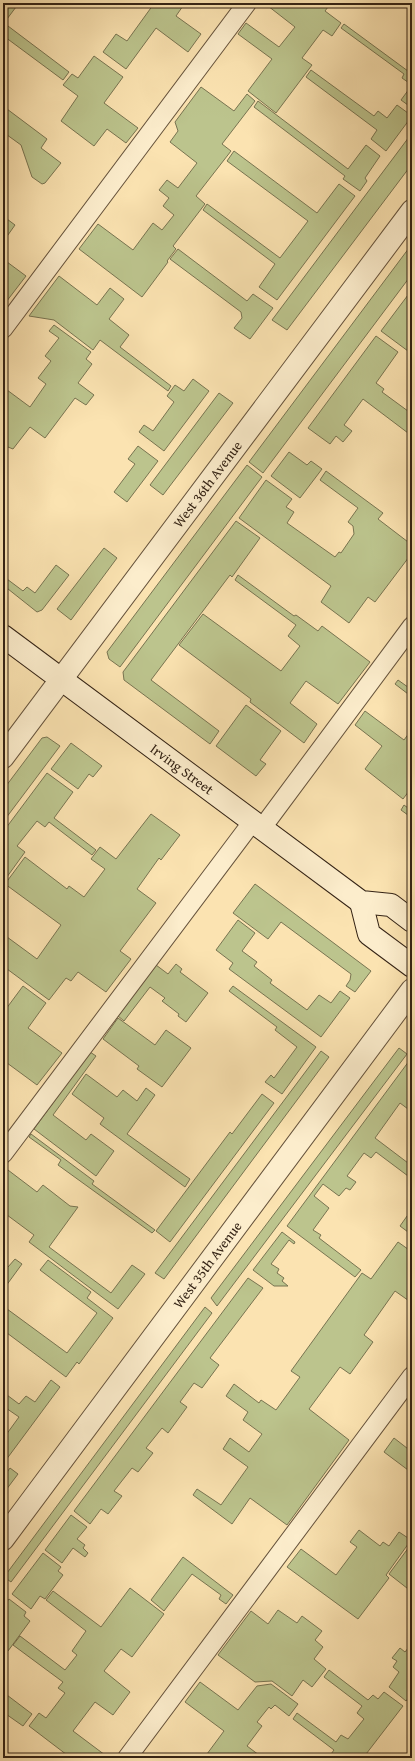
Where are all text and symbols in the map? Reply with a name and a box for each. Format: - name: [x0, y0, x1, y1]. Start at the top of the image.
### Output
- street label: West 36th Avenue: [168, 436, 247, 532]
- street label: Irving Street: [146, 739, 218, 799]
- street label: West 35th Avenue: [168, 1217, 247, 1312]

